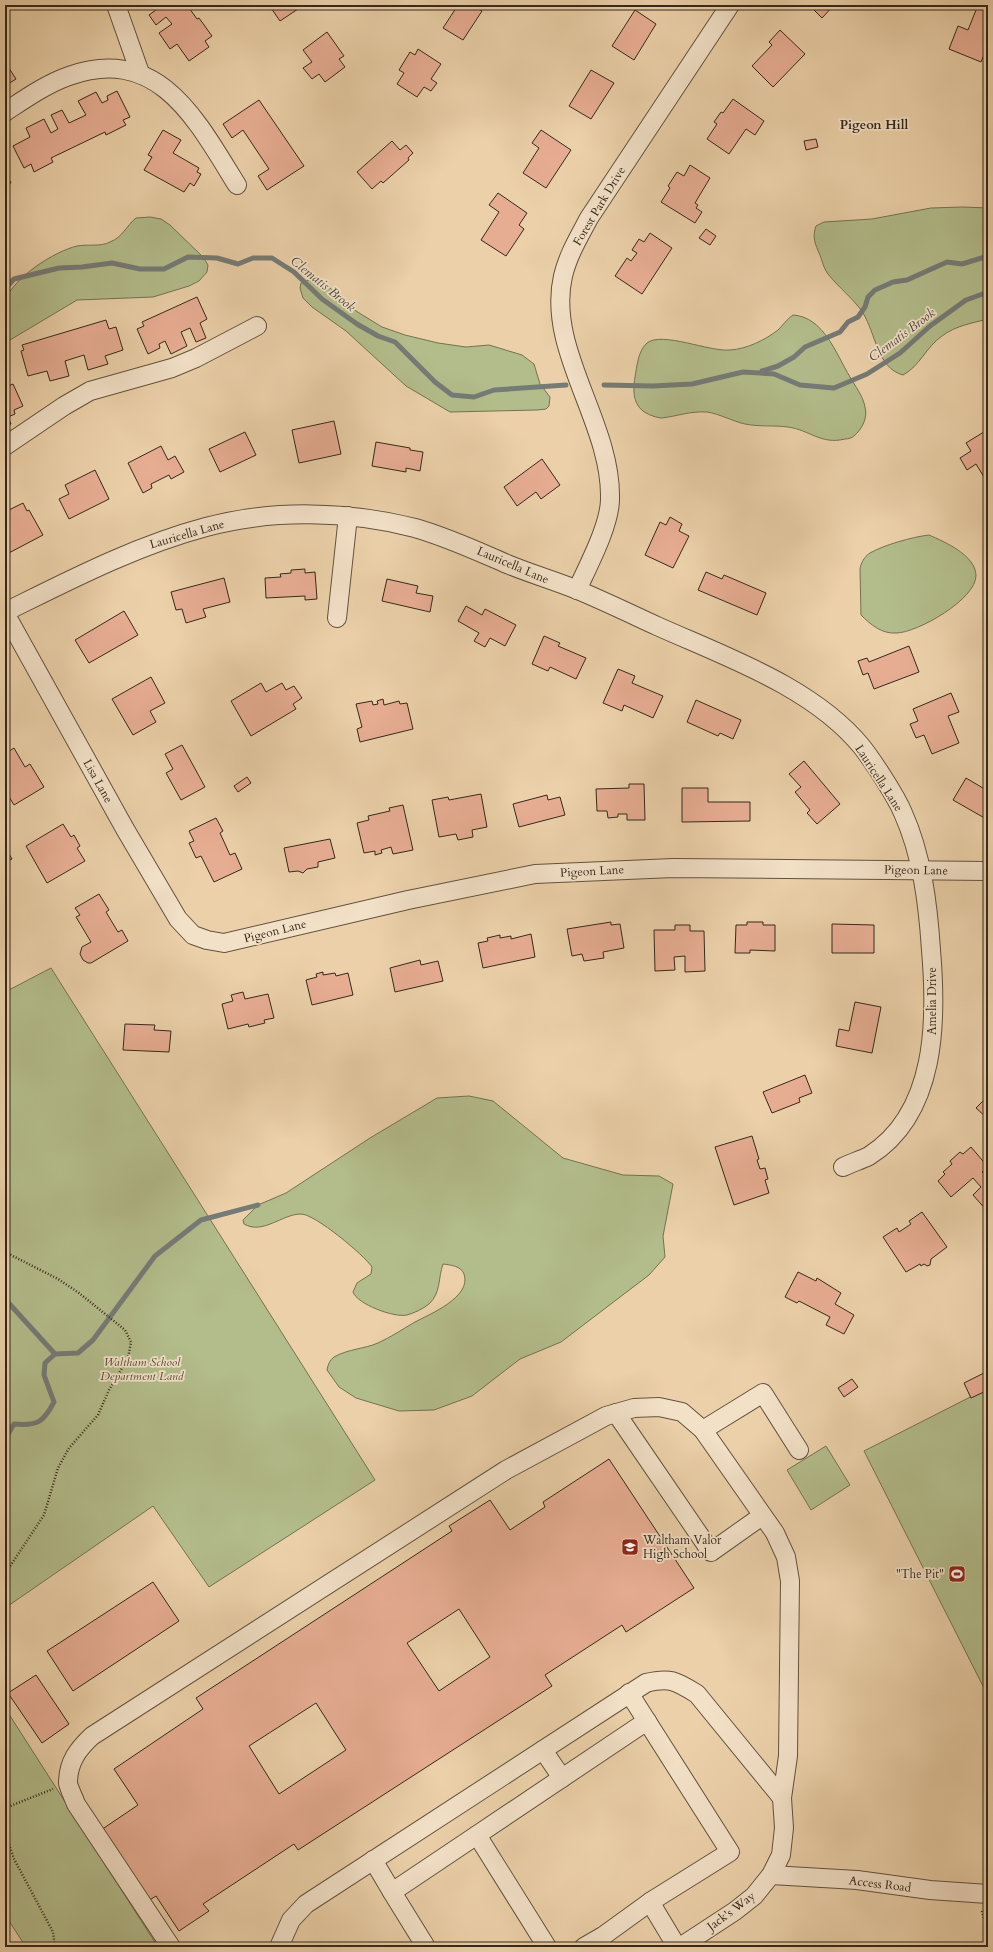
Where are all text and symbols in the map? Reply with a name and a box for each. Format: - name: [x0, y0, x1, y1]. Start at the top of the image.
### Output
- district label: Pigeon Hill: [840, 116, 909, 134]
- street label: Forest Park Drive: [569, 164, 629, 248]
- water label: Clematis Brook: [287, 252, 360, 316]
- water label: Clematis Brook: [865, 304, 940, 366]
- street label: Lauricella Lane: [148, 516, 226, 552]
- street label: Lauricella Lane: [474, 543, 552, 587]
- street label: Lauricella Lane: [851, 741, 907, 815]
- street label: Lisa Lane: [79, 756, 117, 806]
- street label: Pigeon Lane: [560, 861, 624, 881]
- street label: Pigeon Lane: [884, 861, 948, 879]
- street label: Pigeon Lane: [242, 916, 308, 946]
- street label: Amelia Drive: [924, 967, 940, 1035]
- park label: Waltham School Department Land: [100, 1354, 185, 1384]
- place label: Waltham Valor High School: [642, 1532, 722, 1562]
- school or university icon: Waltham Valor High School: [620, 1537, 640, 1557]
- sports icon: "The Pit": [947, 1564, 967, 1584]
- place label: "The Pit": [896, 1566, 944, 1582]
- street label: Access Road: [848, 1872, 913, 1896]
- street label: Jack's Way: [702, 1887, 759, 1935]

